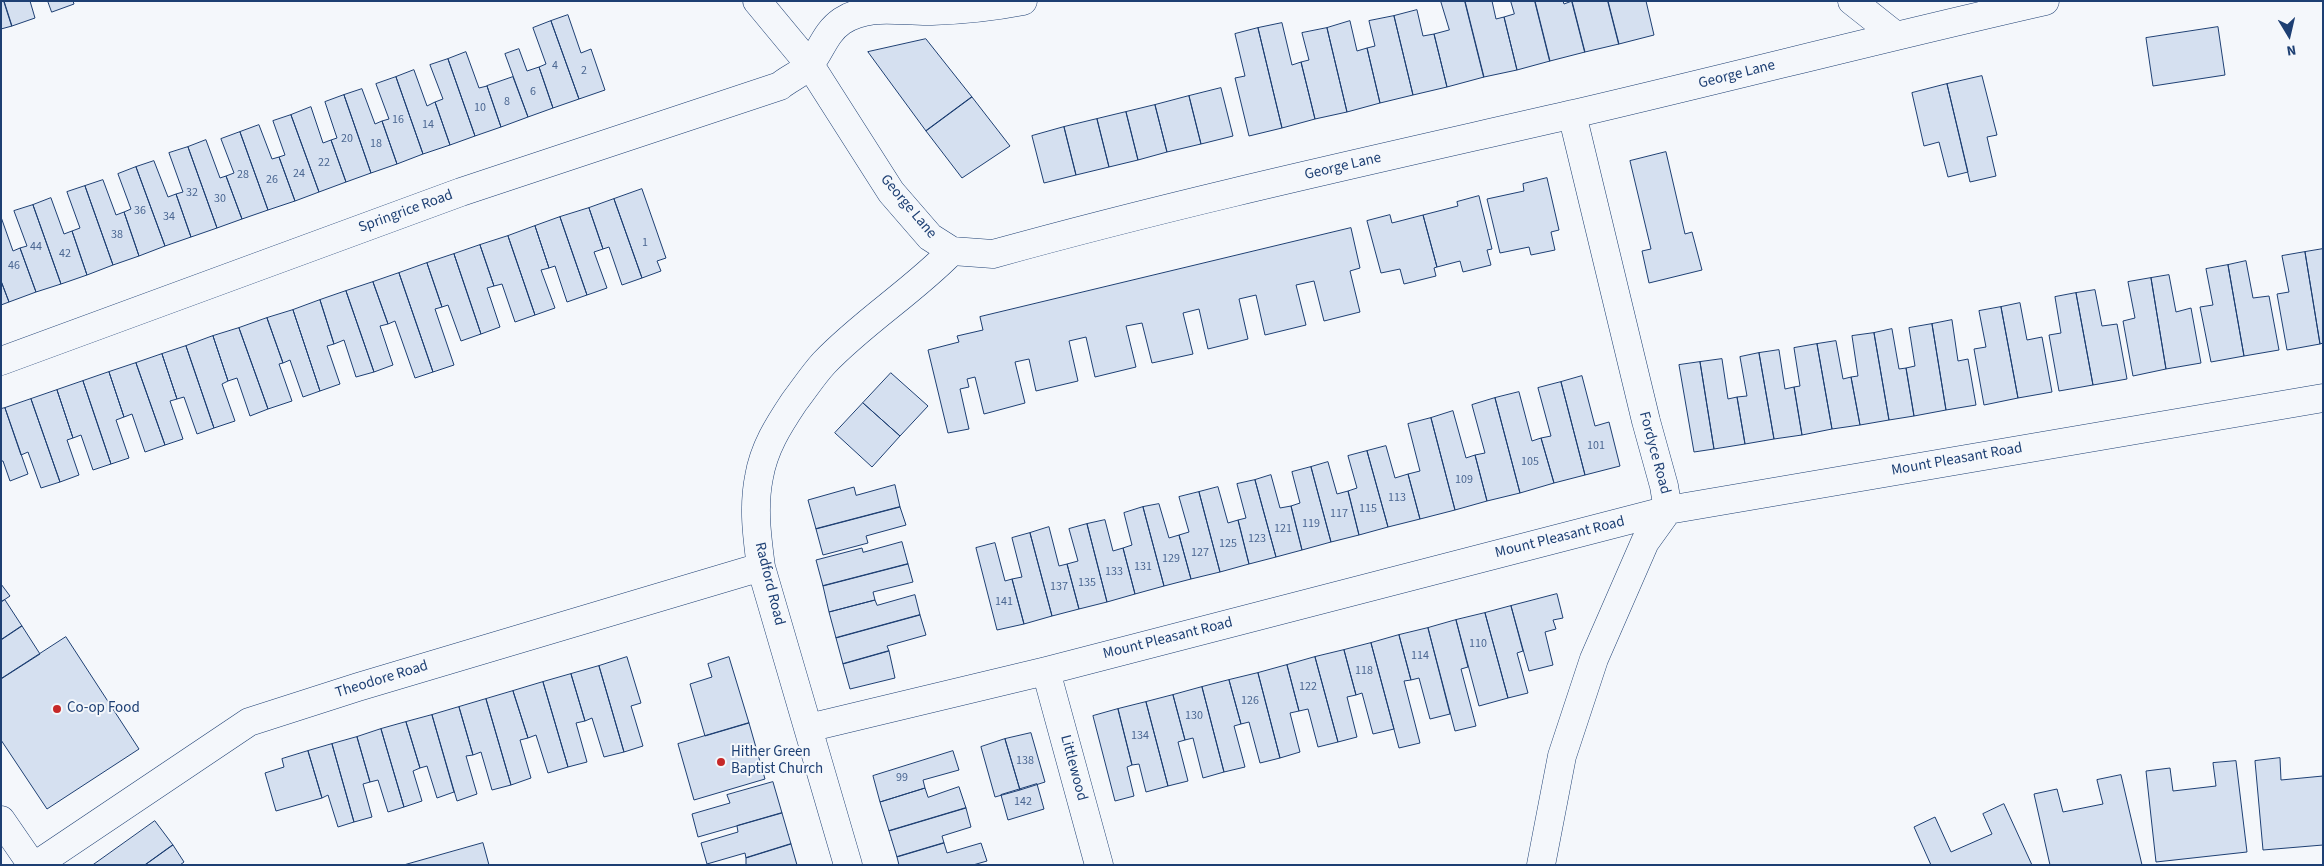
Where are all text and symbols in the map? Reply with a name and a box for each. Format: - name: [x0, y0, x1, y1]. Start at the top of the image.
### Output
- north arrow: [2264, 10, 2314, 60]
- text: N: [2285, 39, 2298, 60]
- street label: George Lane: [1697, 57, 1777, 93]
- house number: 4: [552, 59, 558, 73]
- house number: 2: [581, 64, 587, 78]
- house number: 6: [530, 85, 536, 99]
- house number: 8: [504, 95, 510, 109]
- house number: 10: [474, 101, 486, 115]
- house number: 16: [392, 113, 404, 127]
- house number: 14: [422, 118, 434, 132]
- house number: 20: [341, 132, 353, 146]
- house number: 18: [370, 137, 382, 151]
- street label: George Lane: [1303, 149, 1383, 185]
- house number: 22: [318, 156, 330, 170]
- house number: 24: [293, 167, 305, 181]
- house number: 28: [237, 168, 249, 182]
- street label: George Lane: [876, 171, 940, 243]
- house number: 26: [266, 173, 278, 187]
- house number: 32: [186, 186, 198, 200]
- street label: Springrice Road: [356, 187, 456, 237]
- house number: 30: [214, 192, 226, 206]
- house number: 36: [134, 204, 146, 218]
- house number: 34: [163, 210, 175, 224]
- house number: 38: [111, 228, 123, 242]
- house number: 1: [642, 236, 648, 250]
- house number: 44: [30, 240, 42, 254]
- house number: 42: [59, 247, 71, 261]
- house number: 46: [8, 259, 20, 273]
- street label: Fordyce Road: [1634, 410, 1674, 496]
- house number: 101: [1587, 439, 1605, 453]
- street label: Mount Pleasant Road: [1890, 440, 2024, 480]
- house number: 105: [1521, 455, 1539, 469]
- house number: 109: [1455, 473, 1473, 487]
- house number: 113: [1388, 491, 1406, 505]
- house number: 115: [1359, 502, 1377, 516]
- house number: 117: [1330, 507, 1348, 521]
- street label: Mount Pleasant Road: [1493, 513, 1627, 563]
- house number: 119: [1302, 517, 1320, 531]
- house number: 121: [1274, 522, 1292, 536]
- house number: 123: [1248, 532, 1266, 546]
- house number: 125: [1219, 537, 1237, 551]
- street label: Radford Road: [750, 540, 788, 628]
- house number: 127: [1191, 546, 1209, 560]
- house number: 129: [1162, 552, 1180, 566]
- house number: 131: [1134, 560, 1152, 574]
- house number: 133: [1105, 565, 1123, 579]
- house number: 135: [1078, 576, 1096, 590]
- house number: 137: [1050, 580, 1068, 594]
- house number: 141: [995, 595, 1013, 609]
- street label: Mount Pleasant Road: [1101, 614, 1235, 664]
- house number: 110: [1469, 637, 1487, 651]
- house number: 114: [1411, 649, 1429, 663]
- street label: Theodore Road: [334, 657, 430, 703]
- house number: 118: [1355, 664, 1373, 678]
- house number: 122: [1299, 680, 1317, 694]
- house number: 126: [1241, 694, 1259, 708]
- place label: Co-op Food: [67, 700, 140, 718]
- marker: Co-op Food: [51, 703, 63, 715]
- house number: 130: [1185, 709, 1203, 723]
- house number: 134: [1131, 729, 1149, 743]
- street label: Littlewood: [1056, 733, 1090, 803]
- place label: Hither Green Baptist Church: [731, 744, 823, 779]
- house number: 138: [1016, 754, 1034, 768]
- marker: Hither Green Baptist Church: [715, 756, 727, 768]
- house number: 99: [896, 771, 908, 785]
- house number: 142: [1014, 795, 1032, 809]

